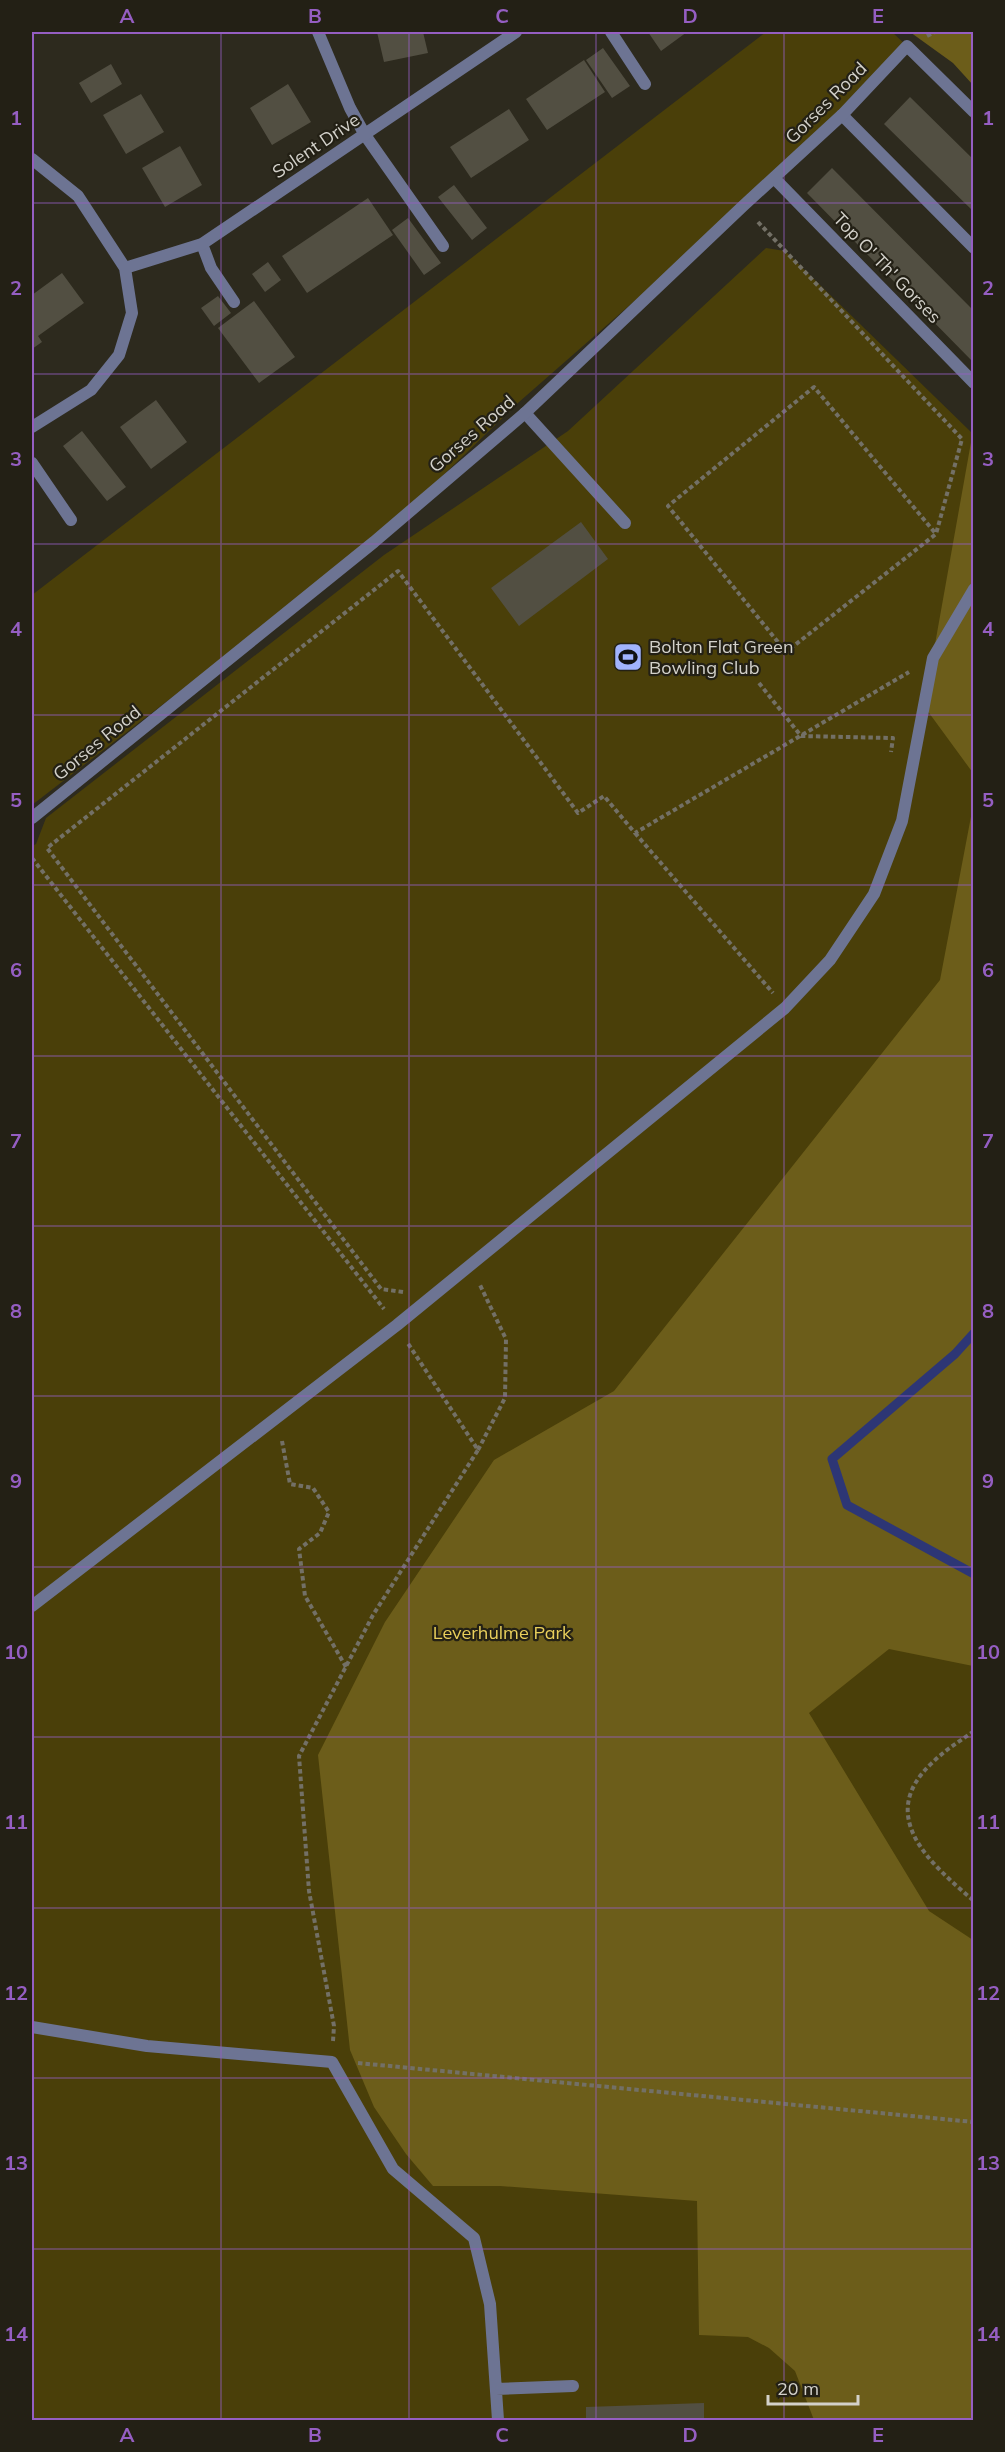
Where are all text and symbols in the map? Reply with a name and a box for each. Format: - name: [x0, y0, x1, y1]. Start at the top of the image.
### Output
- text: A: [120, 3, 135, 28]
- text: B: [308, 3, 322, 28]
- text: C: [495, 3, 509, 28]
- text: D: [682, 3, 698, 28]
- text: E: [872, 3, 884, 28]
- street label: Gorses Road: [780, 57, 871, 148]
- text: 1: [10, 105, 22, 130]
- text: 1: [982, 105, 994, 130]
- street label: Solent Drive: [268, 108, 364, 183]
- street label: Top O' Th' Gorses: [829, 207, 946, 328]
- text: 2: [10, 275, 22, 300]
- text: 2: [982, 275, 994, 300]
- street label: Gorses Road: [424, 390, 519, 477]
- text: 3: [10, 446, 22, 471]
- text: 3: [982, 446, 994, 471]
- text: 4: [10, 616, 22, 641]
- text: 4: [982, 616, 994, 641]
- place label: Bolton Flat Green Bowling Club: [649, 635, 793, 679]
- sports icon: Bolton Flat Green Bowling Club: [612, 641, 644, 673]
- street label: Gorses Road: [48, 700, 145, 785]
- text: 5: [10, 787, 22, 812]
- text: 5: [982, 787, 994, 812]
- text: 6: [10, 957, 22, 982]
- text: 6: [982, 957, 994, 982]
- text: 7: [10, 1128, 22, 1153]
- text: 7: [982, 1128, 994, 1153]
- text: 8: [10, 1298, 22, 1323]
- text: 8: [982, 1298, 994, 1323]
- text: 9: [10, 1468, 22, 1493]
- text: 9: [982, 1468, 994, 1493]
- park label: Leverhulme Park: [433, 1621, 572, 1644]
- text: 10: [4, 1639, 28, 1664]
- text: 10: [976, 1639, 1000, 1664]
- text: 11: [4, 1809, 28, 1834]
- text: 11: [976, 1809, 1000, 1834]
- text: 12: [4, 1980, 28, 2005]
- text: 12: [976, 1980, 1000, 2005]
- text: 13: [4, 2150, 28, 2175]
- text: 13: [976, 2150, 1000, 2175]
- text: 14: [4, 2321, 28, 2346]
- text: 14: [976, 2321, 1000, 2346]
- scale bar: [768, 2368, 858, 2406]
- text: 20 m: [777, 2377, 819, 2400]
- text: A: [120, 2422, 135, 2447]
- text: B: [308, 2422, 322, 2447]
- text: C: [495, 2422, 509, 2447]
- text: D: [682, 2422, 698, 2447]
- text: E: [872, 2422, 884, 2447]

